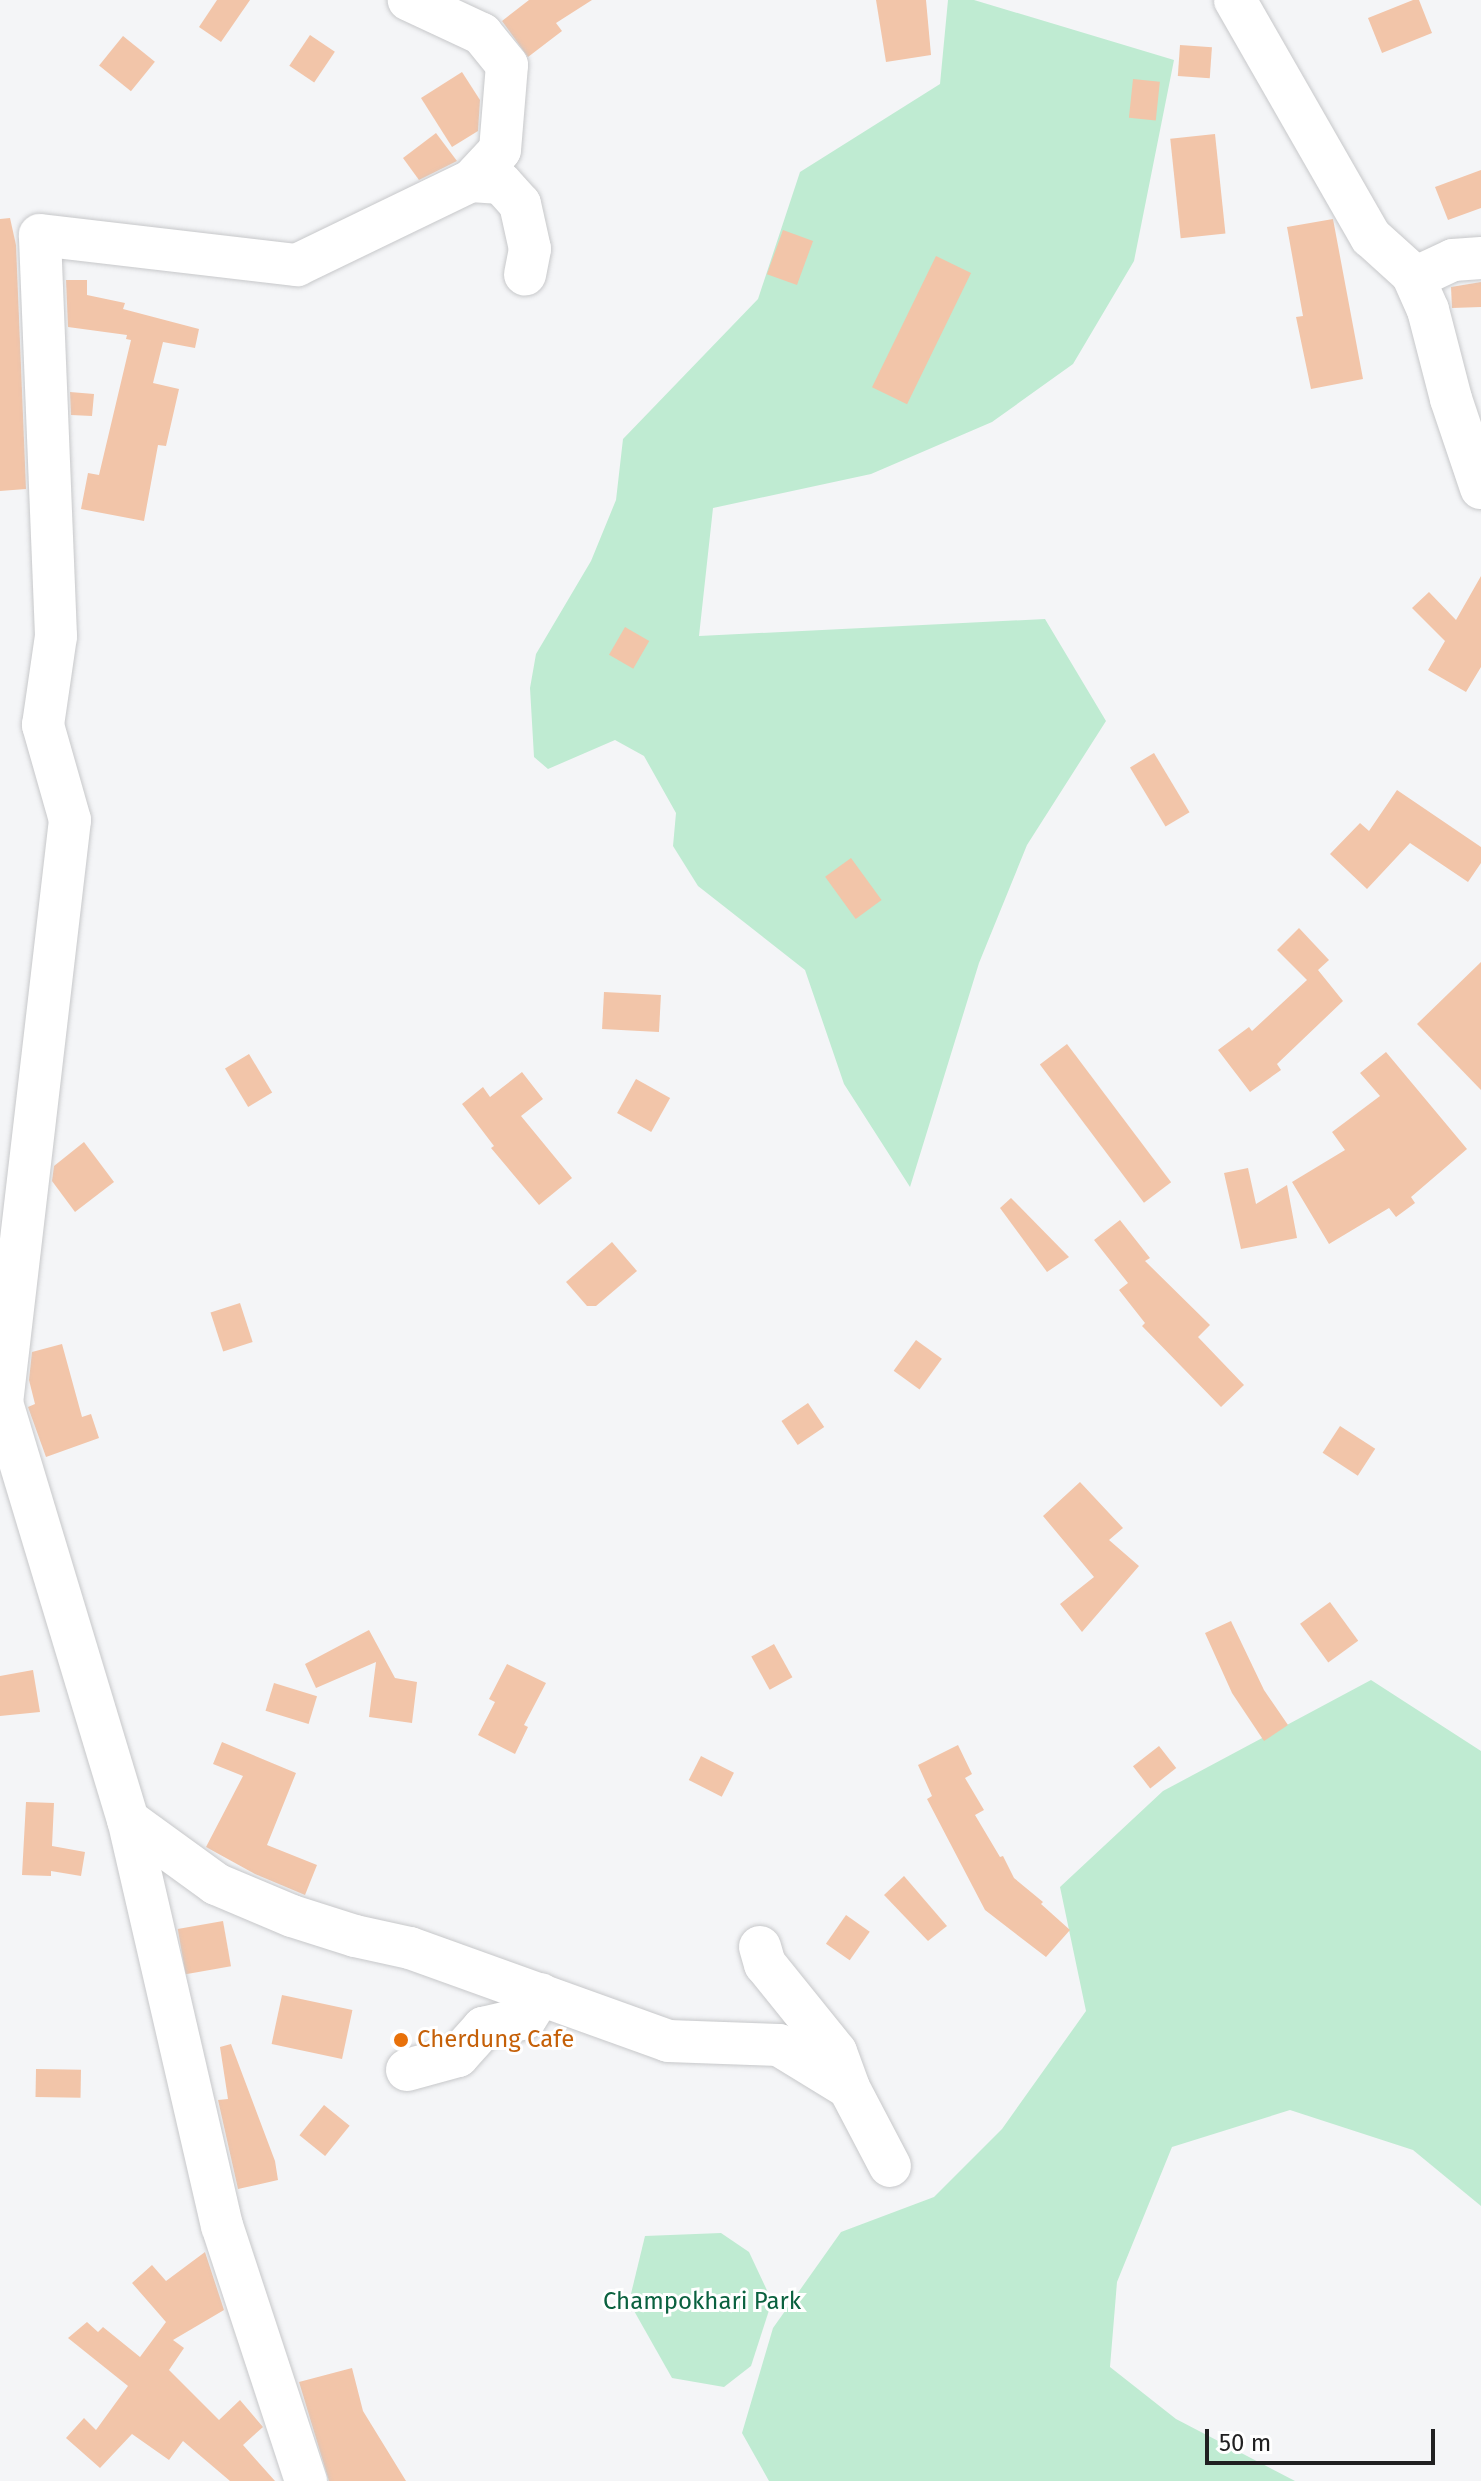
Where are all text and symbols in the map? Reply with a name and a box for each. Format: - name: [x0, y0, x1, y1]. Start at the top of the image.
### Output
- place label: Cherdung Cafe: [417, 2026, 574, 2054]
- marker: Cherdung Cafe: [392, 2031, 410, 2049]
- park label: Champokhari Park: [603, 2288, 801, 2316]
- scale bar: [1209, 2413, 1439, 2463]
- text: 50 m: [1219, 2429, 1271, 2457]

